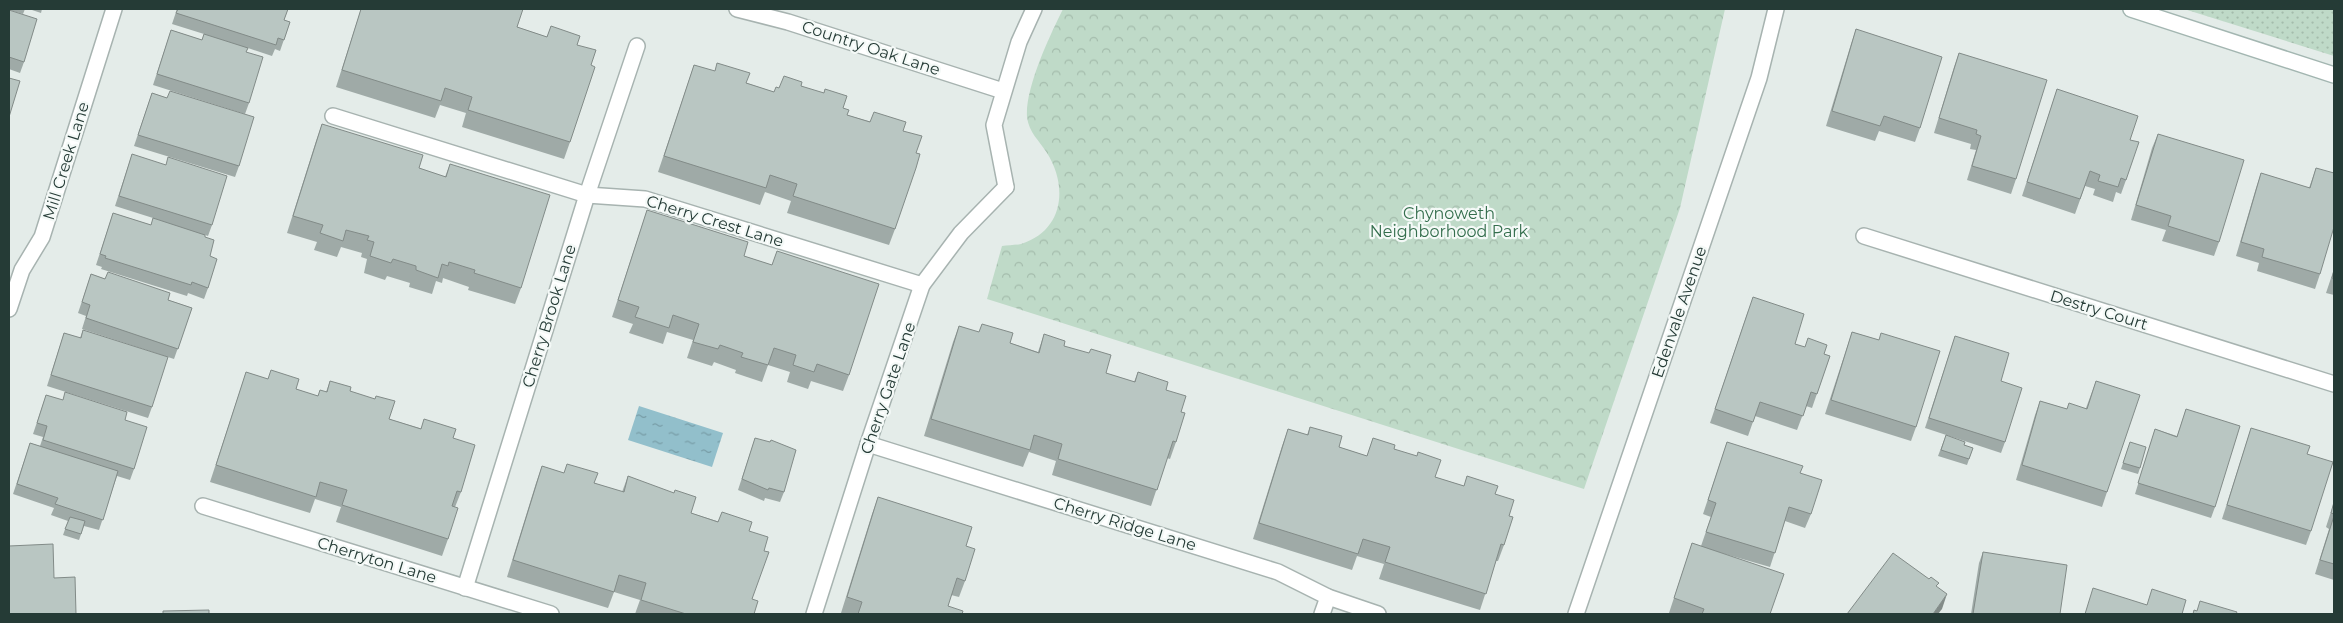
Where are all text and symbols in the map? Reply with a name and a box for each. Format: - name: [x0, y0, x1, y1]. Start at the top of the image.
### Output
- street label: Country Oak Lane: [799, 17, 943, 79]
- street label: Mill Creek Lane: [39, 100, 93, 222]
- street label: Cherry Crest Lane: [644, 191, 786, 251]
- park label: Chynoweth Neighborhood Park: [1370, 204, 1529, 241]
- street label: Cherry Brook Lane: [518, 242, 580, 390]
- street label: Edenvale Avenue: [1648, 244, 1710, 380]
- street label: Destry Court: [2048, 286, 2151, 334]
- street label: Cherry Gate Lane: [856, 319, 920, 457]
- street label: Cherry Ridge Lane: [1051, 493, 1199, 555]
- street label: Cherryton Lane: [315, 533, 439, 587]

